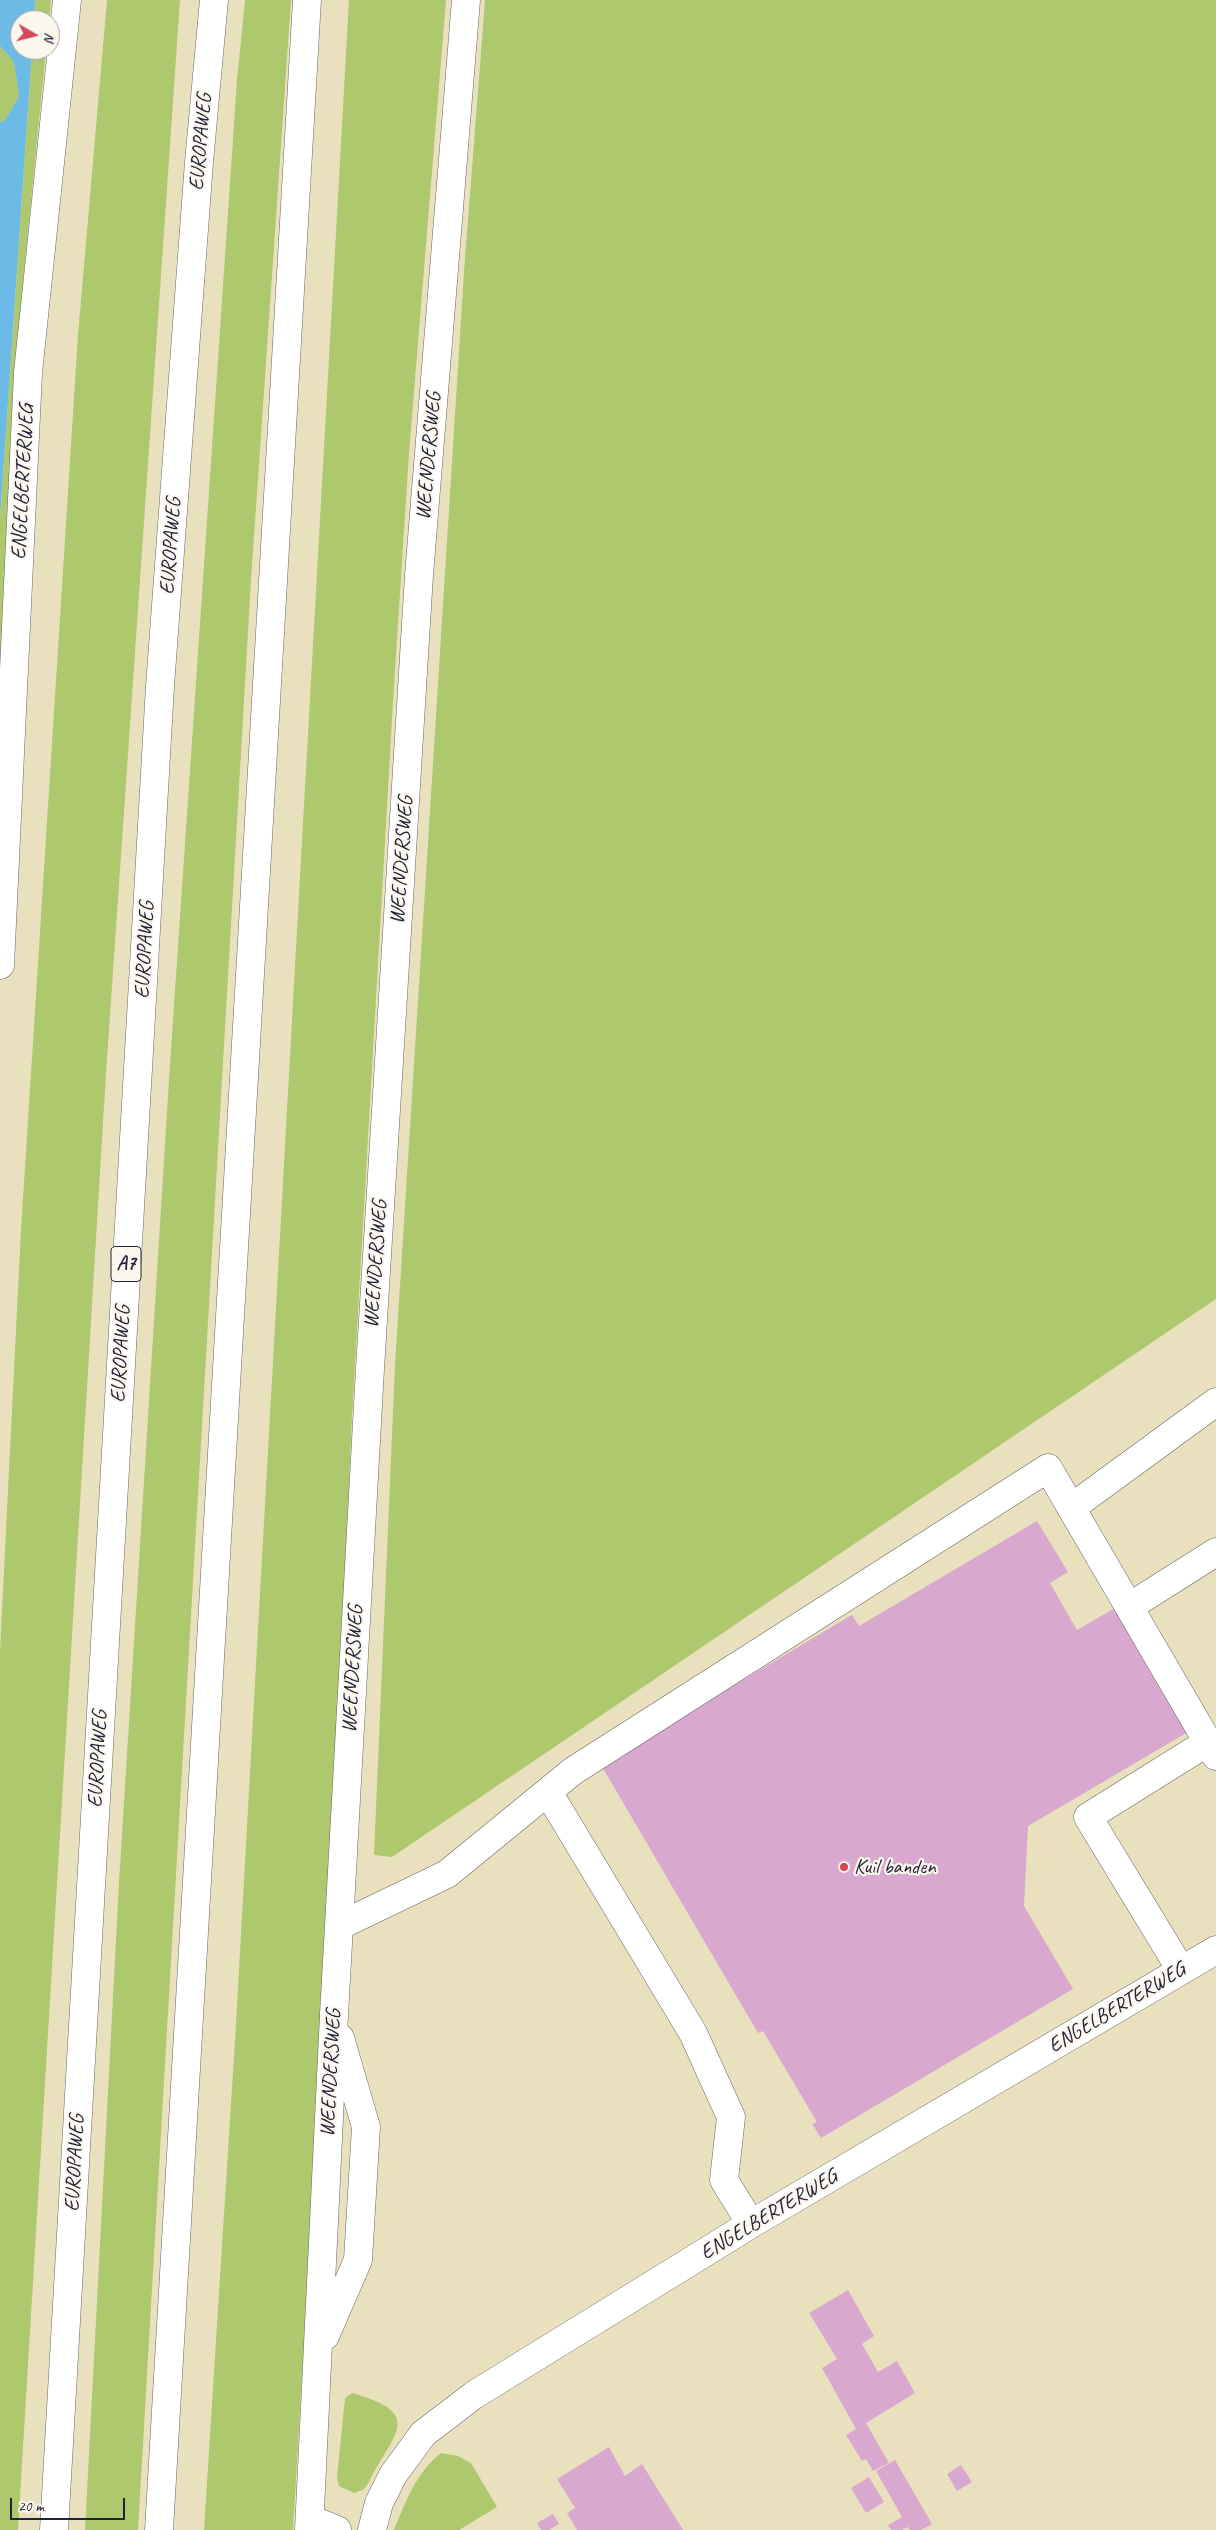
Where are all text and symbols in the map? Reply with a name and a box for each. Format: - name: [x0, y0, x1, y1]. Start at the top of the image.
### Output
- north arrow: [10, 10, 60, 60]
- text: N: [40, 32, 58, 42]
- street label: EUROPAWEG: [184, 93, 218, 191]
- street label: WEENDERSWEG: [411, 391, 447, 521]
- street label: ENGELBERTERWEG: [6, 404, 40, 560]
- street label: EUROPAWEG: [155, 497, 187, 595]
- street label: WEENDERSWEG: [385, 795, 419, 925]
- street label: EUROPAWEG: [130, 901, 160, 999]
- street label: WEENDERSWEG: [359, 1199, 393, 1329]
- road number: A7: [111, 1246, 141, 1282]
- street label: EUROPAWEG: [106, 1305, 136, 1403]
- street label: WEENDERSWEG: [337, 1605, 369, 1733]
- street label: EUROPAWEG: [83, 1710, 113, 1808]
- place label: Kuil banden: [854, 1854, 936, 1880]
- marker: Kuil banden: [838, 1861, 850, 1873]
- street label: ENGELBERTERWEG: [1044, 1957, 1190, 2059]
- street label: WEENDERSWEG: [315, 2009, 347, 2137]
- street label: EUROPAWEG: [60, 2114, 90, 2212]
- street label: ENGELBERTERWEG: [696, 2164, 842, 2266]
- scale bar: [12, 2488, 128, 2520]
- text: 20 m: [18, 2497, 44, 2516]

